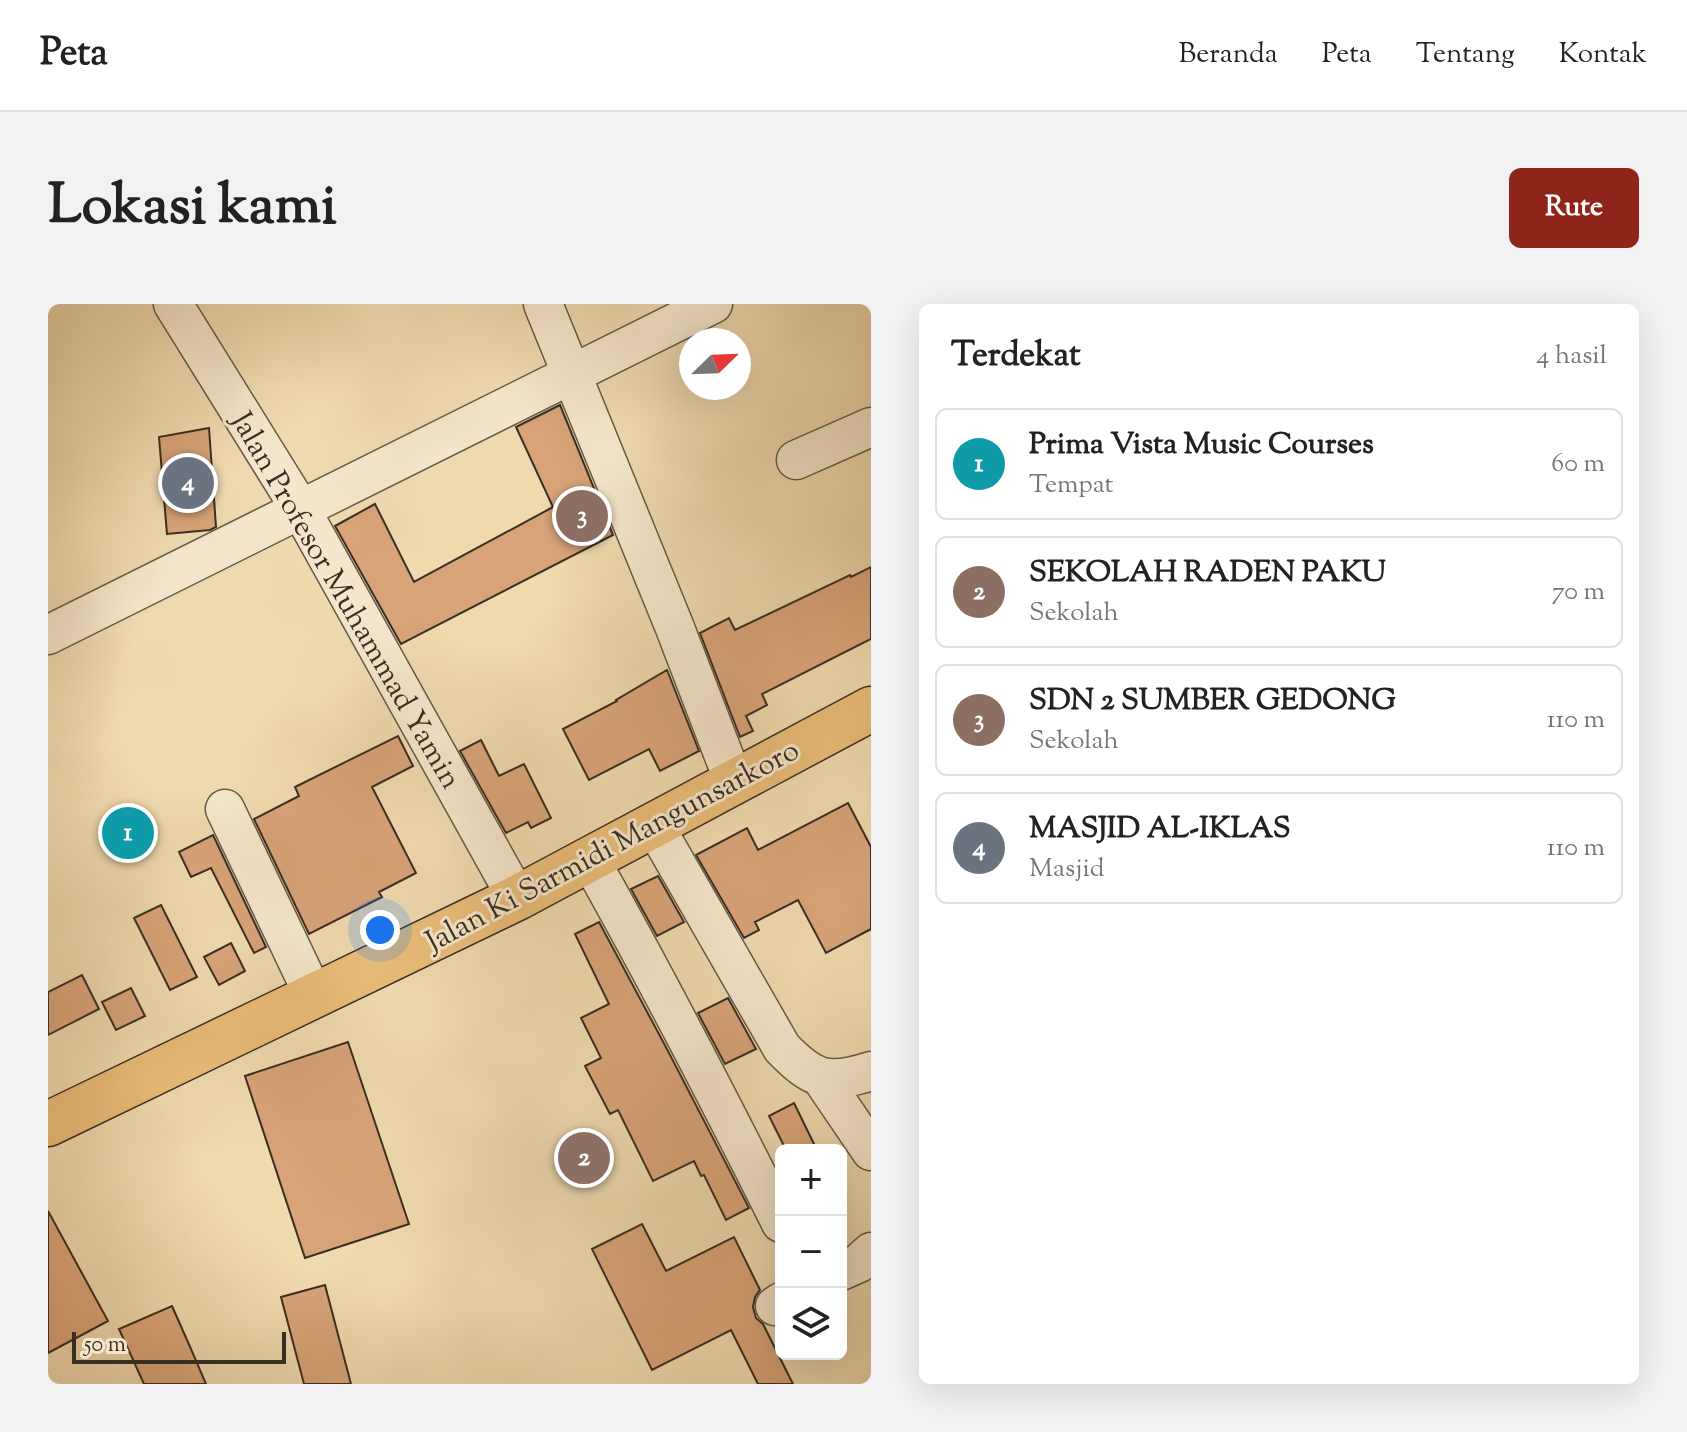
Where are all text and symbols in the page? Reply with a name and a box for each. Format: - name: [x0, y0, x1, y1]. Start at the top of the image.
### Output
- text: Peta: [40, 28, 108, 82]
- text: Beranda: [1179, 35, 1278, 75]
- text: Peta: [1322, 35, 1372, 75]
- text: Tentang: [1416, 35, 1515, 75]
- text: Kontak: [1559, 35, 1647, 75]
- text: Lokasi kami: [48, 168, 337, 249]
- button: Rute: [1509, 168, 1639, 248]
- north arrow: [679, 328, 751, 400]
- text: Terdekat: [951, 332, 1081, 381]
- text: 4 hasil: [1536, 338, 1607, 375]
- street label: Jalan Profesor Muhammad Yamin: [218, 403, 471, 798]
- text: Prima Vista Music Courses: [1029, 424, 1374, 467]
- text: 1: [975, 446, 983, 483]
- text: 60 m: [1551, 446, 1605, 483]
- pin: 4: [162, 453, 214, 513]
- text: Tempat: [1029, 467, 1113, 504]
- pin: 3: [556, 486, 608, 546]
- text: SEKOLAH RADEN PAKU: [1029, 552, 1386, 595]
- text: 2: [973, 574, 985, 611]
- text: 70 m: [1552, 574, 1605, 611]
- text: Sekolah: [1029, 595, 1119, 632]
- text: SDN 2 SUMBER GEDONG: [1029, 680, 1396, 723]
- text: 3: [974, 702, 984, 739]
- text: 110 m: [1547, 702, 1605, 739]
- text: Sekolah: [1029, 723, 1119, 760]
- street label: Jalan Ki Sarmidi Mangunsarkoro: [417, 730, 808, 965]
- pin: 1: [102, 803, 154, 863]
- text: MASJID AL-IKLAS: [1029, 808, 1291, 851]
- text: 4: [972, 830, 986, 867]
- text: 110 m: [1547, 830, 1605, 867]
- text: Masjid: [1029, 851, 1104, 888]
- your location: [360, 910, 400, 950]
- pin: 2: [558, 1128, 610, 1188]
- map controls: [775, 1144, 847, 1360]
- button: +: [775, 1144, 847, 1216]
- button: −: [775, 1216, 847, 1288]
- button: layers: [775, 1288, 847, 1360]
- scale bar: [72, 1328, 286, 1364]
- text: 50 m: [84, 1330, 126, 1362]

